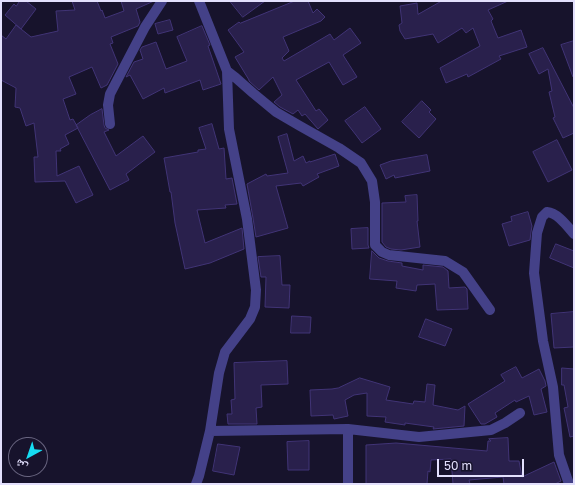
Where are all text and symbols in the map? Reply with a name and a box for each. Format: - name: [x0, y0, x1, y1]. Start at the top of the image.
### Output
- north arrow: [8, 437, 48, 477]
- scale bar: [439, 451, 526, 477]
- text: ش: [12, 457, 29, 475]
- text: 50 m: [444, 458, 472, 473]

